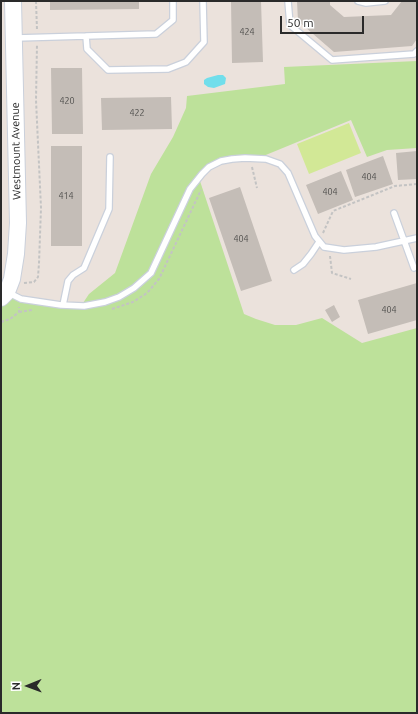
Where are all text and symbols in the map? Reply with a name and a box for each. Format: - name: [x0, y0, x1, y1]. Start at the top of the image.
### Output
- scale bar: [282, 8, 366, 34]
- text: 50 m: [287, 16, 314, 29]
- house number: 424: [239, 27, 255, 37]
- house number: 420: [59, 96, 75, 106]
- street label: Westmount Avenue: [9, 102, 23, 200]
- house number: 422: [129, 108, 145, 118]
- house number: 404: [361, 172, 377, 182]
- house number: 404: [322, 187, 338, 197]
- house number: 414: [58, 191, 74, 201]
- house number: 404: [233, 234, 249, 244]
- house number: 404: [381, 305, 397, 315]
- north arrow: [8, 666, 48, 706]
- text: N: [10, 682, 22, 690]

